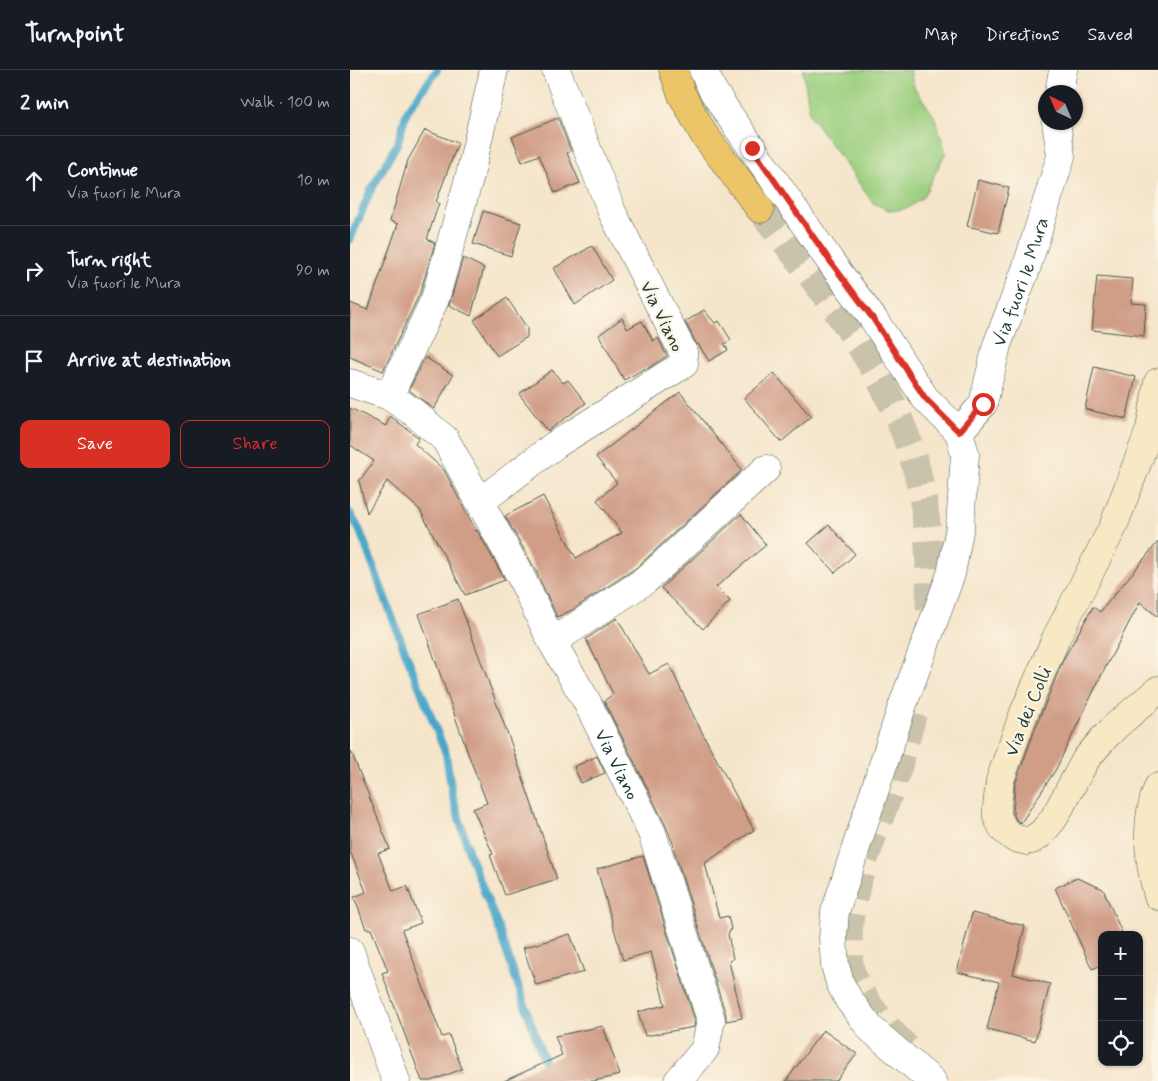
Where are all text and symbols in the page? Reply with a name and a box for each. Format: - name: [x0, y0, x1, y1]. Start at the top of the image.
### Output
- text: Turnpoint: [25, 19, 125, 50]
- text: Map: [925, 23, 958, 47]
- text: Directions: [986, 23, 1060, 47]
- text: Saved: [1088, 23, 1133, 47]
- north arrow: [1038, 85, 1083, 130]
- text: 2 min: [20, 89, 69, 117]
- text: Walk · 100 m: [240, 92, 330, 113]
- route end: [741, 137, 764, 160]
- text: Continue: [67, 158, 138, 183]
- icon: ahead: [20, 167, 48, 195]
- text: 10 m: [297, 170, 330, 191]
- text: Via fuori le Mura: [67, 183, 181, 204]
- street label: Via fuori le Mura: [987, 214, 1055, 350]
- text: Turn right: [67, 248, 151, 273]
- icon: right: [20, 257, 48, 285]
- text: 90 m: [296, 260, 330, 281]
- text: Via fuori le Mura: [67, 273, 181, 294]
- street label: Via Viano: [634, 277, 690, 356]
- icon: arrive: [20, 347, 48, 375]
- text: Arrive at destination: [67, 348, 231, 373]
- route start: [972, 393, 995, 416]
- button: Save: [20, 420, 170, 468]
- button: Share: [180, 420, 330, 468]
- street label: Via dei Colli: [999, 663, 1058, 760]
- street label: Via Viano: [588, 725, 645, 804]
- map controls: [1098, 931, 1143, 1066]
- button: +: [1098, 931, 1143, 976]
- button: −: [1098, 976, 1143, 1021]
- button: locate: [1098, 1021, 1143, 1066]

